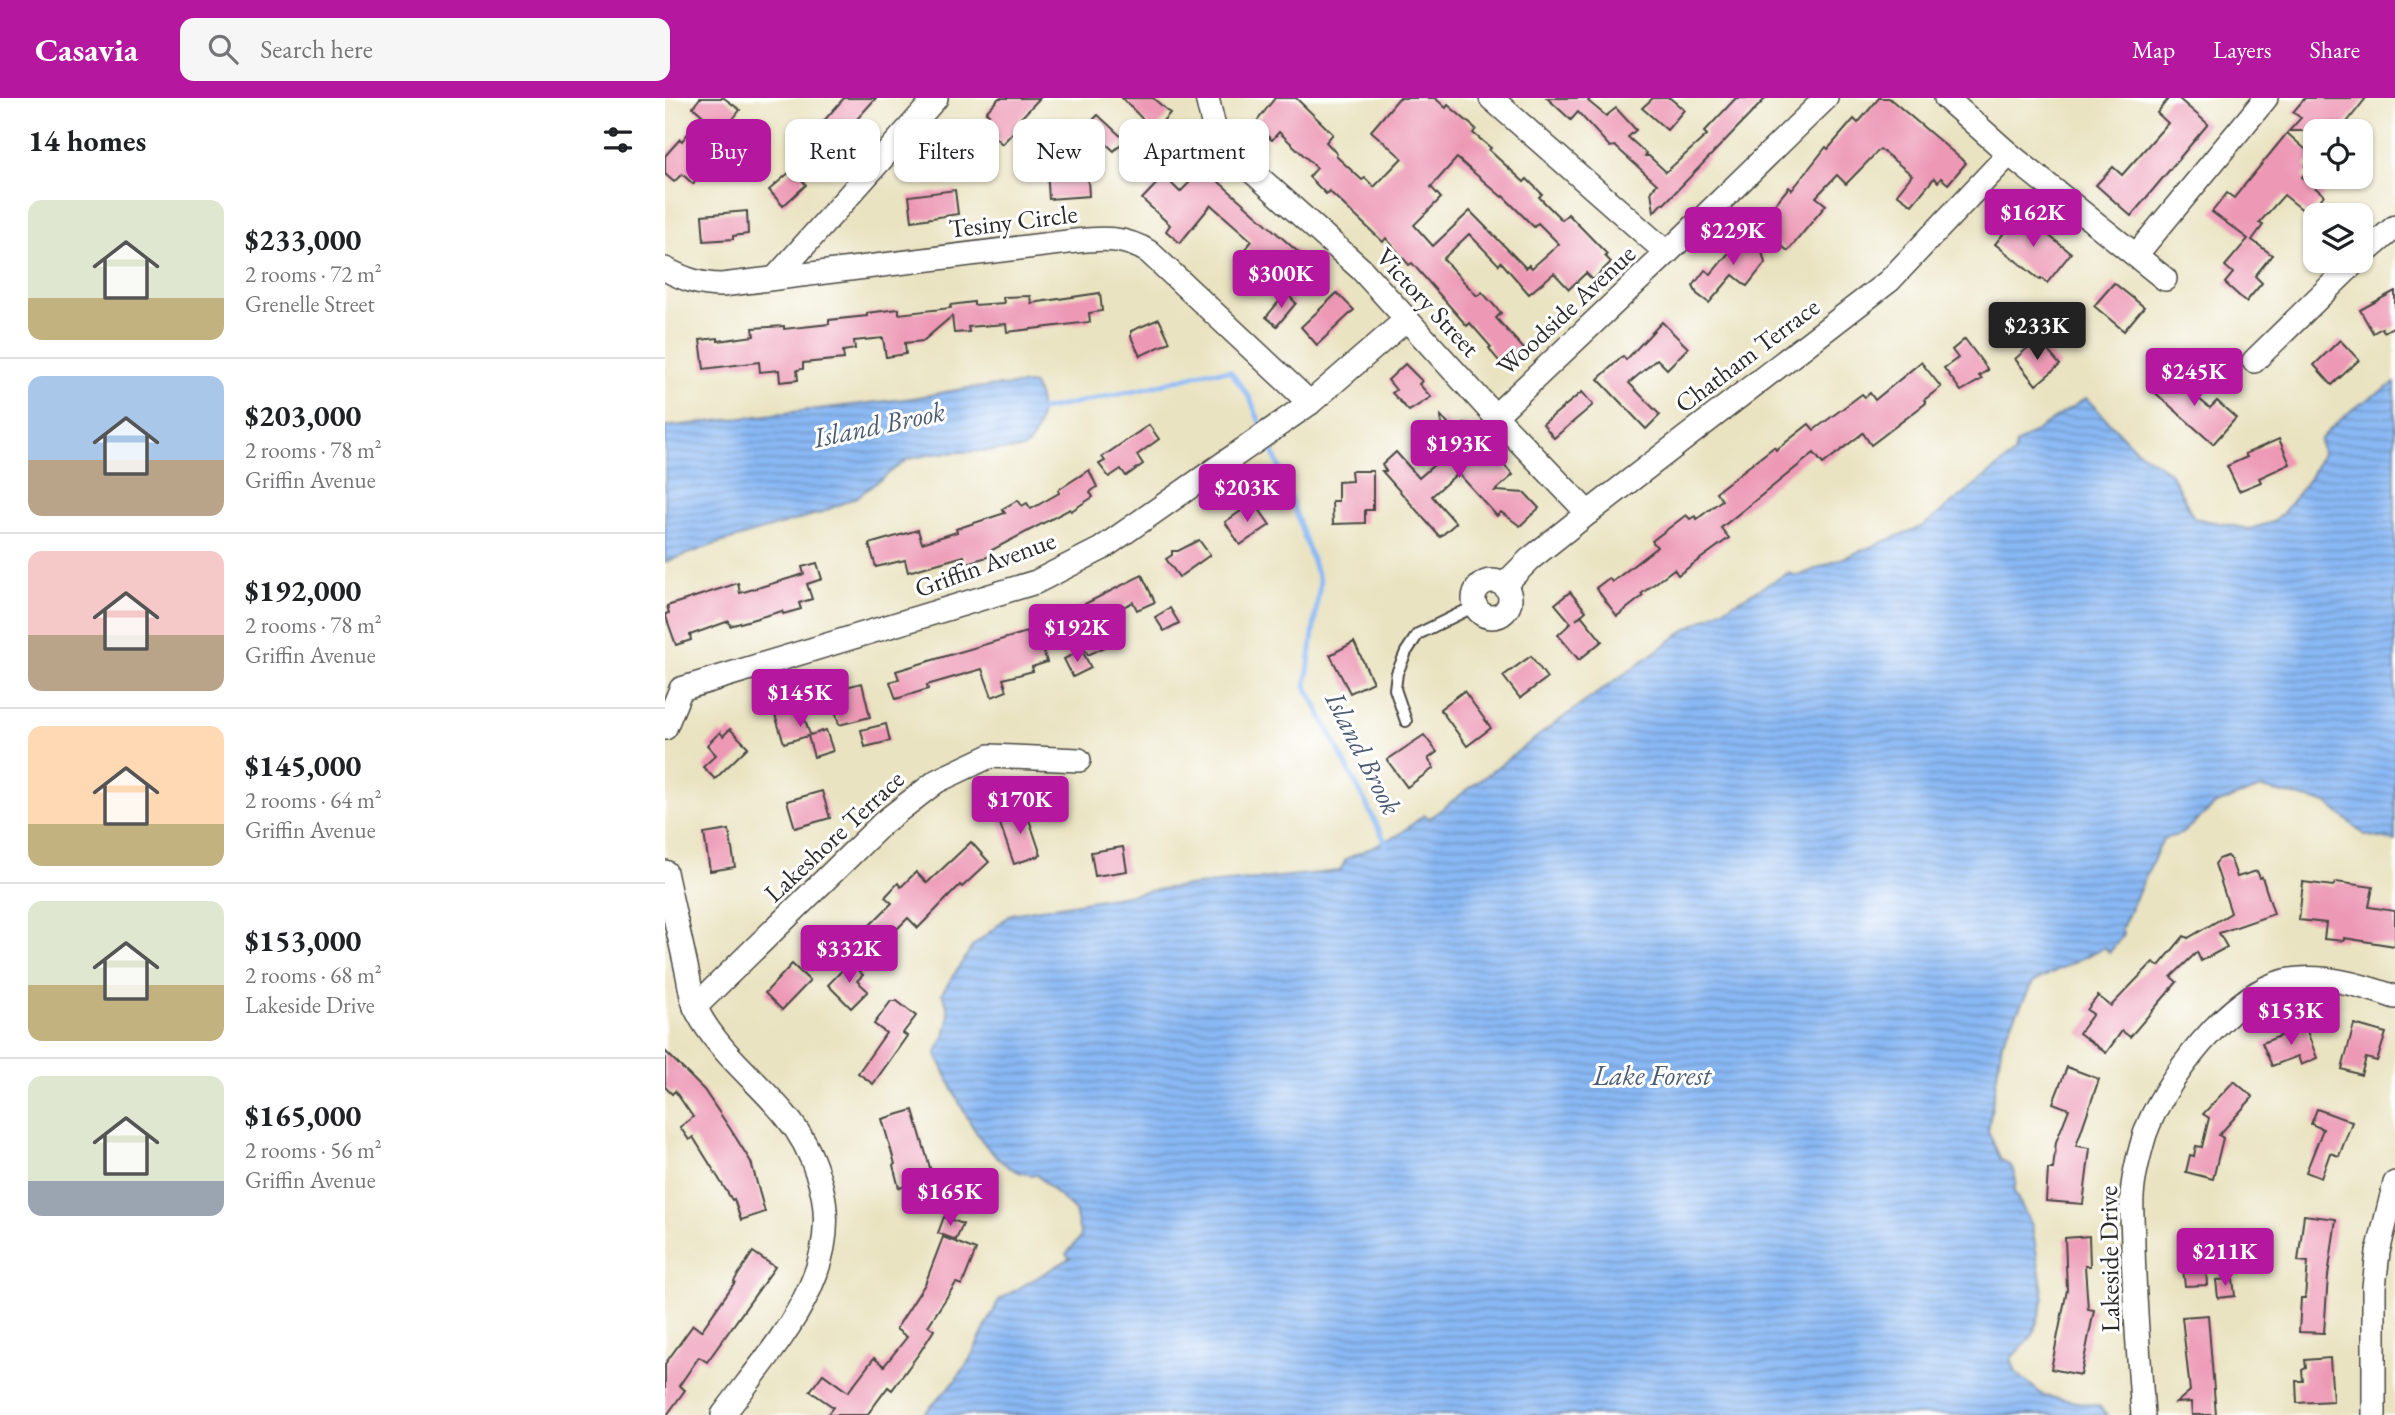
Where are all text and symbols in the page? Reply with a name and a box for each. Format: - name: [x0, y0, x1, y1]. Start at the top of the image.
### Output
- search box: [180, 18, 670, 81]
- text: Casavia: [35, 28, 138, 71]
- icon: search: [204, 30, 242, 68]
- text: Search here: [260, 32, 373, 66]
- text: Map: [2132, 34, 2175, 65]
- text: Layers: [2213, 34, 2272, 65]
- text: Share: [2310, 34, 2360, 65]
- chip: Buy: [686, 119, 771, 182]
- chip: Rent: [785, 119, 880, 182]
- chip: Filters: [894, 119, 999, 182]
- chip: New: [1013, 119, 1105, 182]
- chip: Apartment: [1119, 119, 1269, 182]
- map controls: [2303, 119, 2373, 273]
- button: locate: [2303, 119, 2373, 189]
- text: 14 homes: [28, 121, 146, 160]
- icon: filters: [599, 121, 637, 159]
- pin: $162K: [1984, 190, 2082, 249]
- street label: Tesiny Circle: [947, 196, 1079, 246]
- text: $162K: [2001, 197, 2065, 227]
- button: layers: [2303, 203, 2373, 273]
- pin: $229K: [1684, 208, 1782, 267]
- text: $229K: [1701, 215, 1765, 245]
- text: $233,000: [245, 220, 361, 259]
- icon: home: [84, 228, 168, 312]
- street label: Woodside Avenue: [1489, 237, 1643, 383]
- street label: Victory Street: [1369, 240, 1487, 364]
- pin: $300K: [1232, 250, 1330, 310]
- text: $300K: [1249, 258, 1313, 288]
- text: 2 rooms · 72 m²: [245, 259, 382, 289]
- text: Grenelle Street: [245, 289, 375, 319]
- street label: Chatham Terrace: [1668, 290, 1826, 420]
- pin: $233K: [1988, 302, 2086, 362]
- text: $233K: [2005, 310, 2069, 340]
- pin: $245K: [2145, 348, 2243, 408]
- text: $245K: [2162, 356, 2226, 386]
- water label: Island Brook: [809, 392, 948, 456]
- text: $203,000: [245, 396, 361, 435]
- icon: home: [84, 404, 168, 488]
- pin: $193K: [1410, 420, 1508, 480]
- text: $193K: [1427, 428, 1491, 458]
- text: 2 rooms · 78 m²: [245, 435, 382, 465]
- pin: $203K: [1198, 464, 1296, 524]
- text: Griffin Avenue: [245, 465, 376, 495]
- text: $203K: [1215, 472, 1279, 502]
- street label: Griffin Avenue: [910, 523, 1060, 605]
- text: $192,000: [245, 571, 361, 610]
- icon: home: [84, 579, 168, 663]
- pin: $192K: [1028, 604, 1126, 664]
- text: 2 rooms · 78 m²: [245, 610, 382, 640]
- text: $192K: [1045, 612, 1109, 642]
- text: Griffin Avenue: [245, 640, 376, 670]
- pin: $145K: [751, 670, 849, 729]
- text: $145K: [768, 677, 832, 707]
- water label: Island Brook: [1317, 684, 1410, 821]
- text: $145,000: [245, 746, 361, 785]
- icon: home: [84, 754, 168, 838]
- street label: Lakeshore Terrace: [757, 762, 911, 910]
- pin: $170K: [971, 776, 1069, 836]
- text: $170K: [988, 784, 1052, 814]
- text: 2 rooms · 64 m²: [245, 785, 382, 815]
- text: Griffin Avenue: [245, 815, 376, 845]
- text: $153,000: [245, 921, 361, 960]
- pin: $332K: [800, 926, 898, 985]
- icon: home: [84, 929, 168, 1013]
- text: $332K: [817, 933, 881, 963]
- text: 2 rooms · 68 m²: [245, 960, 382, 990]
- pin: $153K: [2242, 988, 2340, 1047]
- text: Lakeside Drive: [245, 990, 375, 1020]
- text: $153K: [2259, 995, 2323, 1025]
- water label: Lake Forest: [1592, 1057, 1713, 1093]
- text: $165,000: [245, 1096, 361, 1135]
- icon: home: [84, 1104, 168, 1188]
- text: 2 rooms · 56 m²: [245, 1135, 382, 1165]
- text: Griffin Avenue: [245, 1165, 376, 1195]
- pin: $165K: [901, 1168, 999, 1228]
- text: $165K: [918, 1176, 982, 1206]
- street label: Lakeside Drive: [2091, 1185, 2127, 1333]
- pin: $211K: [2176, 1228, 2274, 1288]
- text: $211K: [2193, 1236, 2257, 1266]

